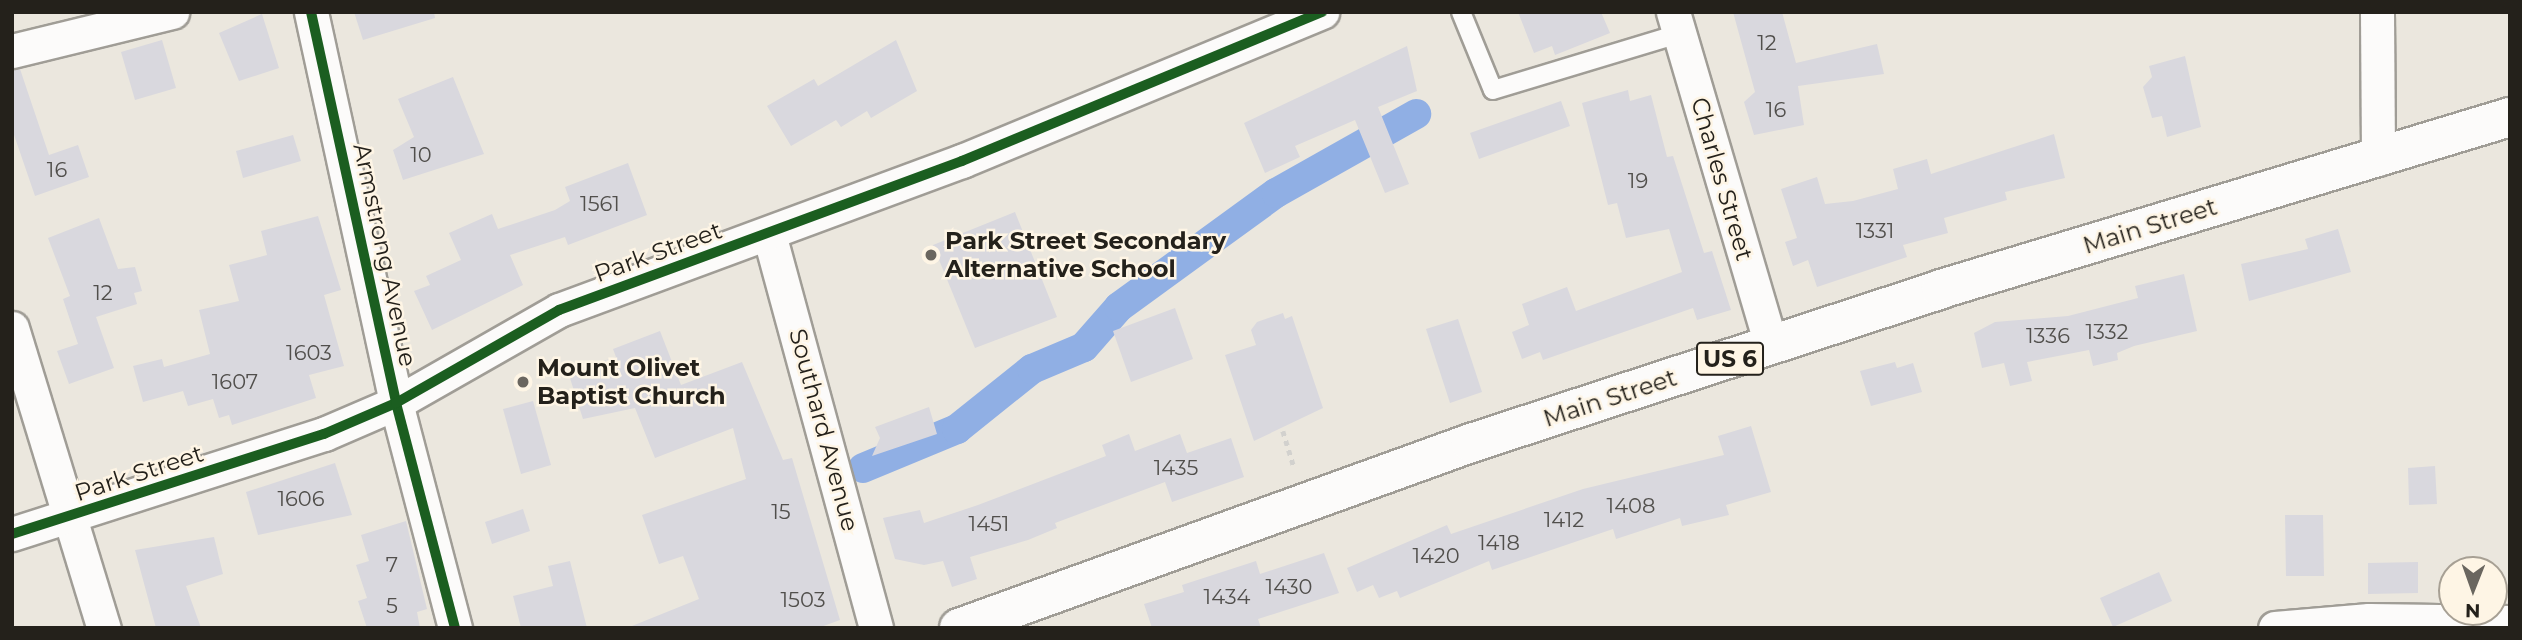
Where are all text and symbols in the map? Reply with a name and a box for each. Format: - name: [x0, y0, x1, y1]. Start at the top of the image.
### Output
- house number: 12: [1757, 30, 1777, 56]
- street label: Charles Street: [1685, 94, 1759, 264]
- house number: 16: [1766, 97, 1786, 123]
- street label: Armstrong Avenue: [347, 141, 423, 369]
- house number: 10: [410, 142, 432, 168]
- house number: 16: [47, 157, 67, 183]
- house number: 19: [1628, 168, 1648, 194]
- house number: 1561: [580, 191, 620, 217]
- street label: Main Street: [2080, 192, 2220, 260]
- street label: Park Street: [590, 216, 726, 288]
- house number: 1331: [1856, 218, 1894, 244]
- place label: Park Street Secondary Alternative School: [945, 227, 1226, 283]
- marker: Park Street Secondary Alternative School: [923, 247, 939, 263]
- house number: 12: [93, 280, 113, 306]
- house number: 1332: [2086, 319, 2128, 345]
- house number: 1336: [2026, 323, 2070, 349]
- street label: Southard Avenue: [783, 326, 865, 534]
- house number: 1603: [286, 340, 332, 366]
- road number: US 6: [1695, 340, 1765, 378]
- place label: Mount Olivet Baptist Church: [537, 354, 726, 410]
- street label: Main Street: [1540, 363, 1680, 433]
- house number: 1607: [212, 369, 258, 395]
- marker: Mount Olivet Baptist Church: [515, 374, 531, 390]
- street label: Park Street: [71, 439, 207, 507]
- house number: 1435: [1154, 455, 1198, 481]
- house number: 1606: [277, 486, 325, 512]
- house number: 1408: [1607, 493, 1655, 519]
- house number: 15: [771, 499, 791, 525]
- house number: 1412: [1544, 507, 1584, 533]
- house number: 1451: [969, 511, 1009, 537]
- house number: 1418: [1478, 530, 1520, 556]
- house number: 1420: [1412, 543, 1460, 569]
- house number: 7: [386, 552, 398, 578]
- north arrow: [2438, 556, 2508, 626]
- house number: 1430: [1266, 574, 1312, 600]
- house number: 1434: [1204, 584, 1250, 610]
- house number: 1503: [780, 587, 826, 613]
- house number: 5: [386, 593, 398, 619]
- text: N: [2465, 599, 2481, 622]

